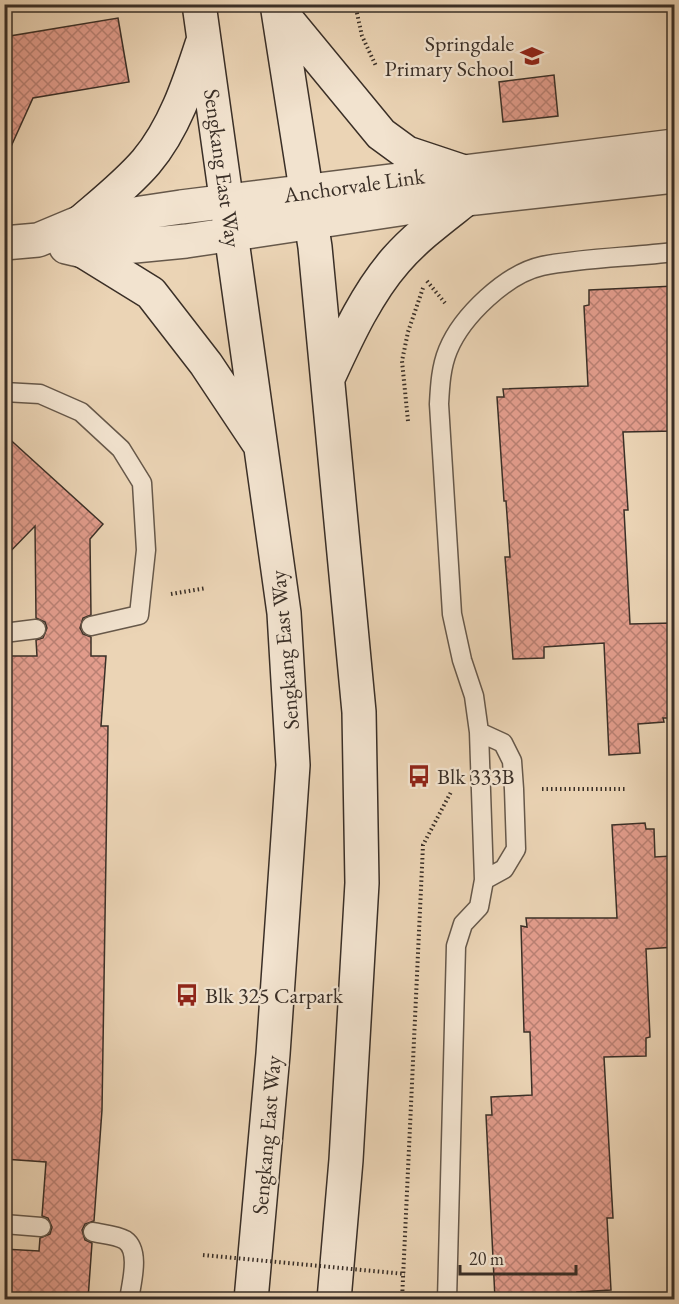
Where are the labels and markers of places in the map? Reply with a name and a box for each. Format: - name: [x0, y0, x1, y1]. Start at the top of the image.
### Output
- place label: Springdale Primary School: [385, 29, 514, 83]
- school or university icon: Springdale Primary School: [519, 43, 545, 69]
- place label: Blk 333B: [437, 762, 515, 791]
- bus stop icon: Blk 333B: [406, 763, 432, 789]
- place label: Blk 325 Carpark: [205, 981, 344, 1010]
- bus stop icon: Blk 325 Carpark: [174, 982, 200, 1008]

